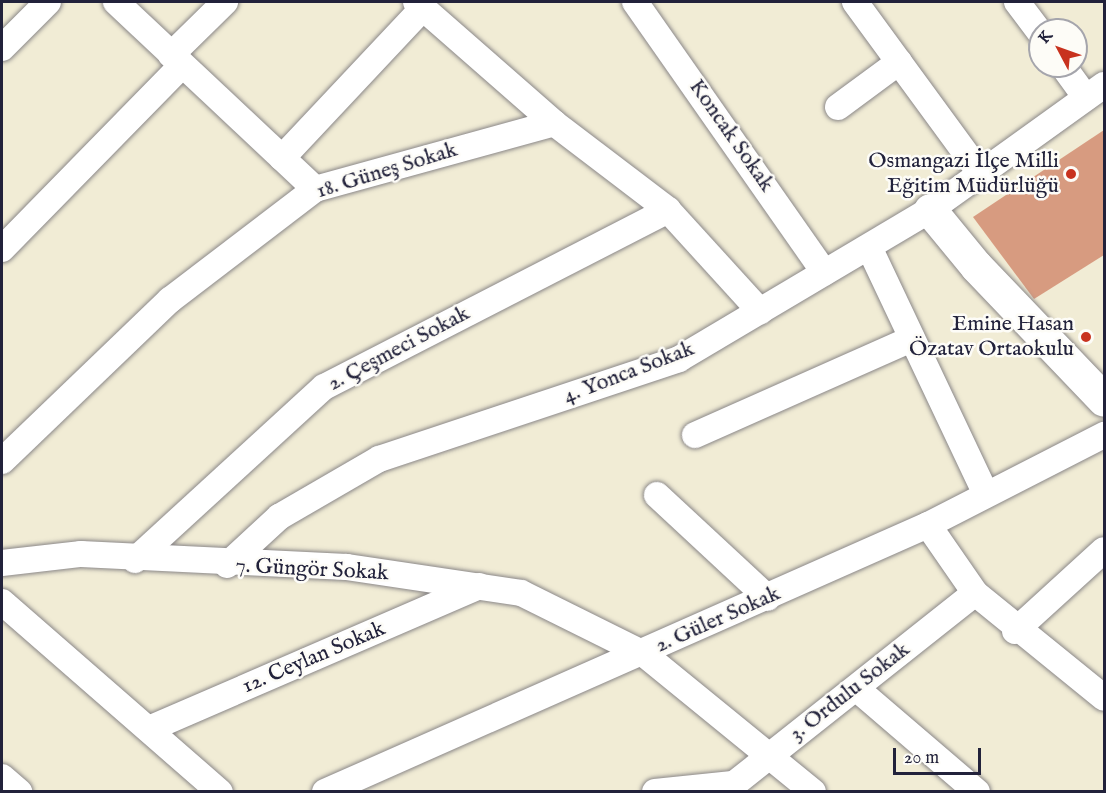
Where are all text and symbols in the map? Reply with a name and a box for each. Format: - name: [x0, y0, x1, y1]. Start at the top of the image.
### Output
- north arrow: [1028, 18, 1088, 78]
- text: K: [1035, 27, 1057, 48]
- street label: Koncak Sokak: [683, 75, 779, 197]
- street label: 18. Güneş Sokak: [313, 137, 461, 205]
- place label: Osmangazi İlçe Milli Eğitim Müdürlüğü: [868, 148, 1059, 200]
- marker: Osmangazi İlçe Milli Eğitim Müdürlüğü: [1064, 167, 1078, 181]
- street label: 2. Çeşmeci Sokak: [324, 301, 474, 397]
- place label: Emine Hasan Özatav Ortaokulu: [909, 311, 1074, 362]
- marker: Emine Hasan Özatav Ortaokulu: [1079, 330, 1093, 344]
- street label: 4. Yonca Sokak: [560, 336, 698, 410]
- street label: 7. Güngör Sokak: [235, 553, 389, 587]
- street label: 2. Güler Sokak: [652, 581, 784, 659]
- street label: 12. Ceylan Sokak: [239, 616, 389, 700]
- street label: 3. Ordulu Sokak: [785, 637, 915, 747]
- scale bar: [896, 736, 984, 774]
- text: 20 m: [904, 747, 939, 770]

